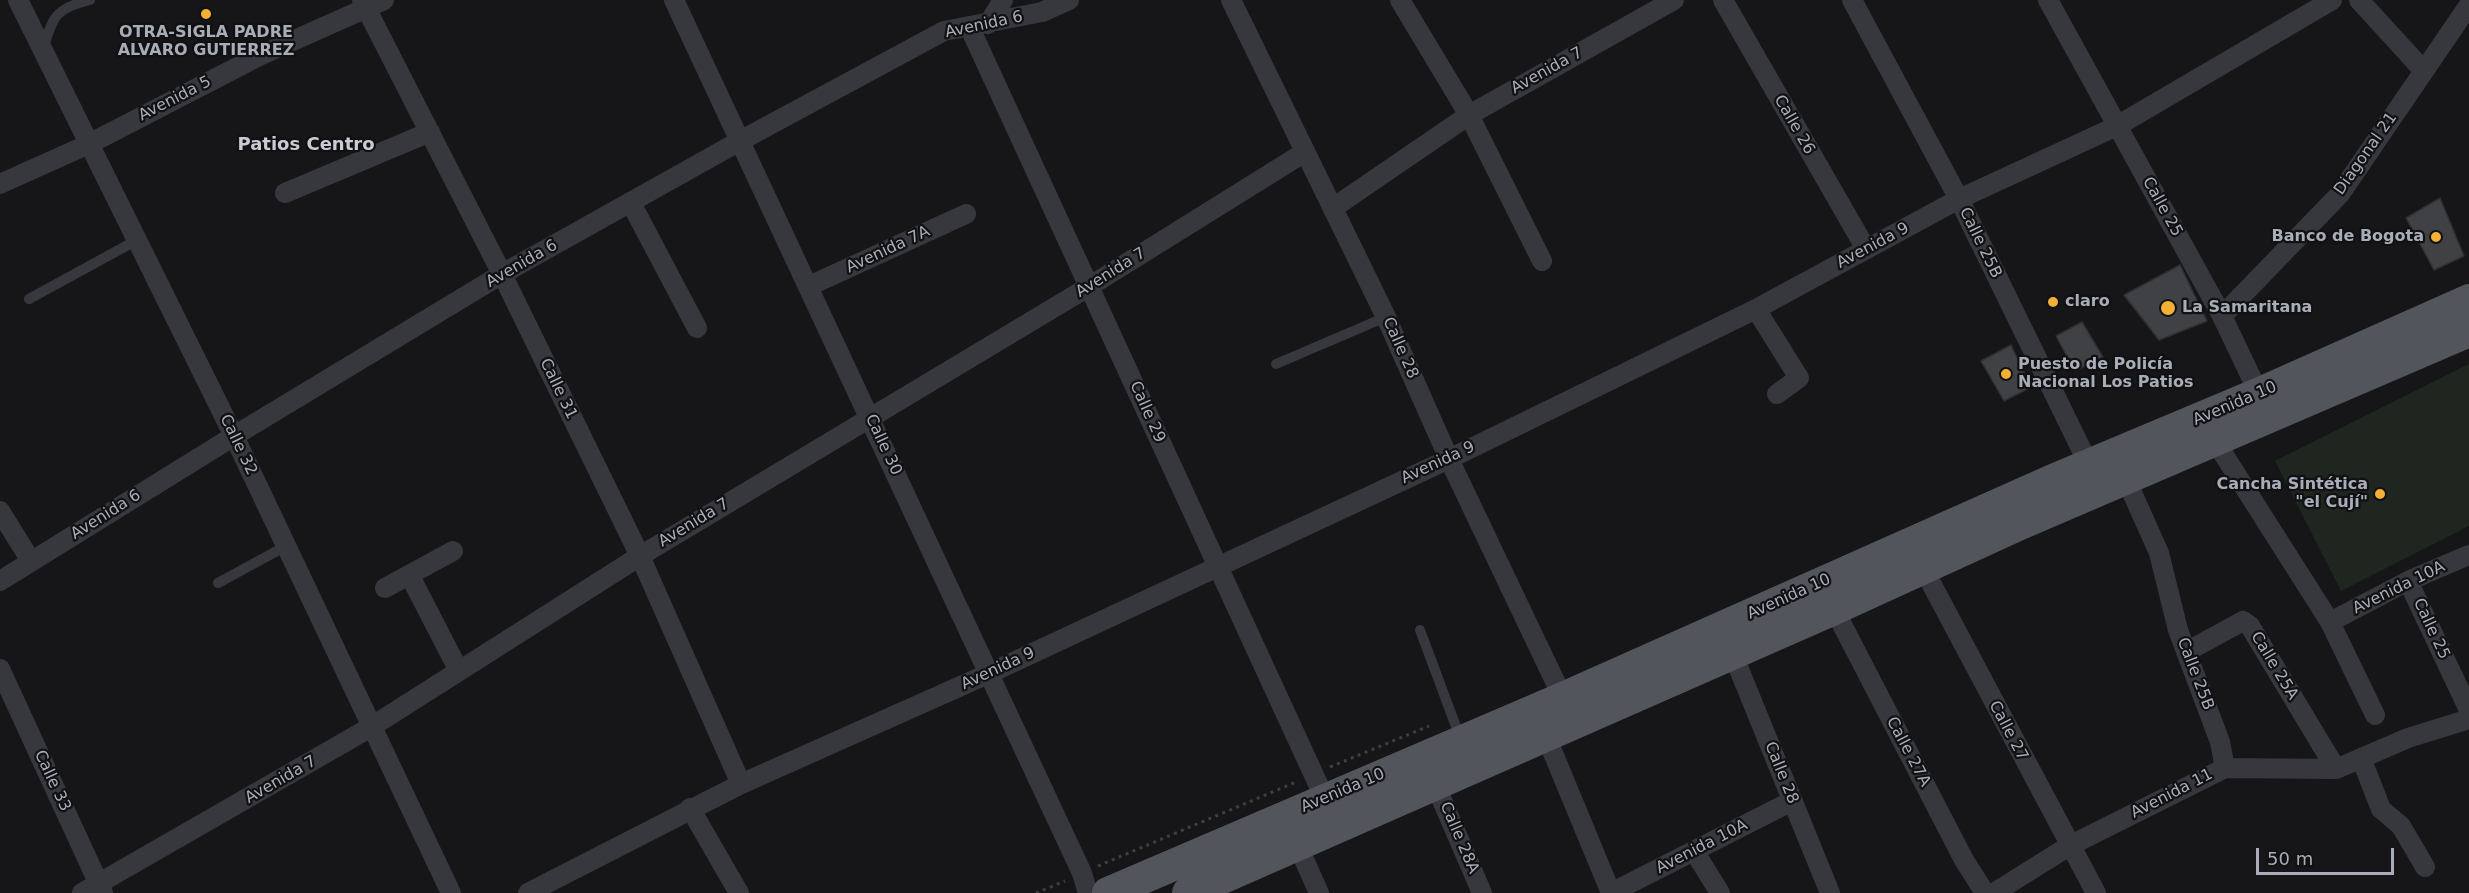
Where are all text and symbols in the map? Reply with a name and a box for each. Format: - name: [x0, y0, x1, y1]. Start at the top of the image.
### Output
- marker: OTRA-SIGLA PADRE ALVARO GUTIERREZ: [199, 7, 213, 21]
- street label: Avenida 6: [943, 7, 1025, 43]
- place label: OTRA-SIGLA PADRE ALVARO GUTIERREZ: [118, 23, 294, 61]
- street label: Avenida 7: [1508, 43, 1586, 99]
- street label: Avenida 5: [135, 72, 215, 126]
- street label: Calle 26: [1769, 92, 1819, 158]
- street label: Diagonal 21: [2331, 109, 2401, 199]
- district label: Patios Centro: [237, 134, 375, 156]
- street label: Calle 25: [2138, 174, 2186, 240]
- street label: Calle 25B: [1955, 205, 2005, 281]
- street label: Avenida 9: [1834, 219, 1912, 273]
- street label: Avenida 7A: [843, 222, 933, 278]
- place label: Banco de Bogota: [2272, 227, 2424, 247]
- marker: Banco de Bogota: [2429, 230, 2443, 244]
- street label: Avenida 6: [483, 236, 561, 292]
- street label: Avenida 7: [1072, 244, 1150, 302]
- place label: claro: [2065, 292, 2110, 312]
- marker: claro: [2046, 295, 2060, 309]
- place label: La Samaritana: [2182, 298, 2312, 318]
- marker: La Samaritana: [2159, 299, 2177, 317]
- street label: Calle 28: [1378, 314, 1422, 382]
- place label: Puesto de Policía Nacional Los Patios: [2018, 355, 2193, 393]
- street label: Calle 31: [535, 356, 581, 422]
- marker: Puesto de Policía Nacional Los Patios: [1999, 367, 2013, 381]
- street label: Calle 29: [1125, 378, 1169, 446]
- street label: Avenida 10: [2190, 378, 2280, 430]
- street label: Calle 30: [861, 411, 905, 479]
- street label: Calle 32: [215, 412, 261, 478]
- street label: Avenida 9: [1398, 438, 1478, 488]
- place label: Cancha Sintética "el Cují": [2217, 475, 2368, 513]
- street label: Avenida 6: [67, 486, 145, 544]
- marker: Cancha Sintética "el Cují": [2373, 487, 2387, 501]
- street label: Avenida 7: [655, 494, 733, 552]
- street label: Avenida 10A: [2350, 557, 2448, 619]
- street label: Avenida 10: [1744, 570, 1834, 624]
- street label: Calle 25: [2409, 595, 2453, 663]
- street label: Calle 25A: [2246, 628, 2302, 704]
- street label: Calle 25B: [2172, 635, 2218, 713]
- street label: Avenida 9: [958, 644, 1038, 694]
- street label: Calle 27: [1984, 698, 2032, 764]
- street label: Calle 27A: [1882, 714, 1934, 790]
- street label: Calle 28: [1760, 739, 1802, 807]
- street label: Calle 33: [30, 747, 74, 815]
- street label: Avenida 7: [242, 752, 320, 808]
- street label: Avenida 10: [1298, 765, 1388, 817]
- street label: Avenida 11: [2128, 765, 2216, 823]
- street label: Calle 28A: [1435, 799, 1483, 877]
- street label: Avenida 10A: [1653, 816, 1751, 878]
- scale bar: [2259, 836, 2397, 874]
- text: 50 m: [2267, 848, 2313, 869]

